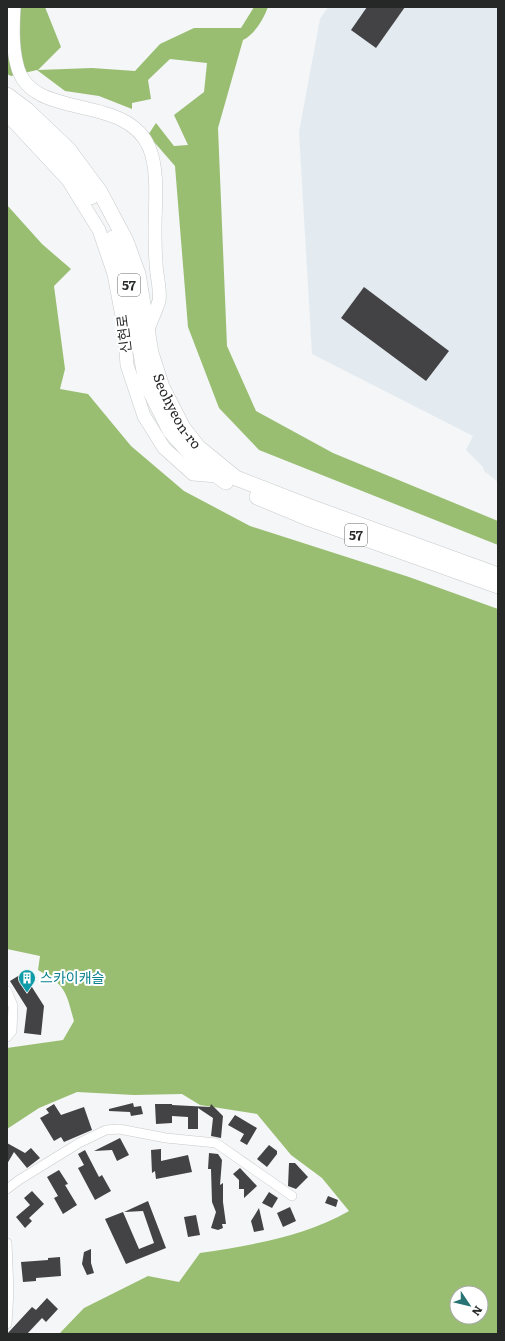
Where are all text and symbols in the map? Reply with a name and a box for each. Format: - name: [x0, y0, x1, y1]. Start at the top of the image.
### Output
- road number: 57: [118, 274, 140, 296]
- street label: 신현로: [111, 314, 135, 355]
- street label: Seohyeon-ro: [149, 371, 207, 453]
- road number: 57: [345, 524, 367, 546]
- place label: 스카이캐슬: [40, 967, 105, 987]
- building icon: 스카이캐슬: [17, 968, 37, 993]
- north arrow: [449, 1285, 489, 1325]
- text: N: [469, 1303, 487, 1320]

